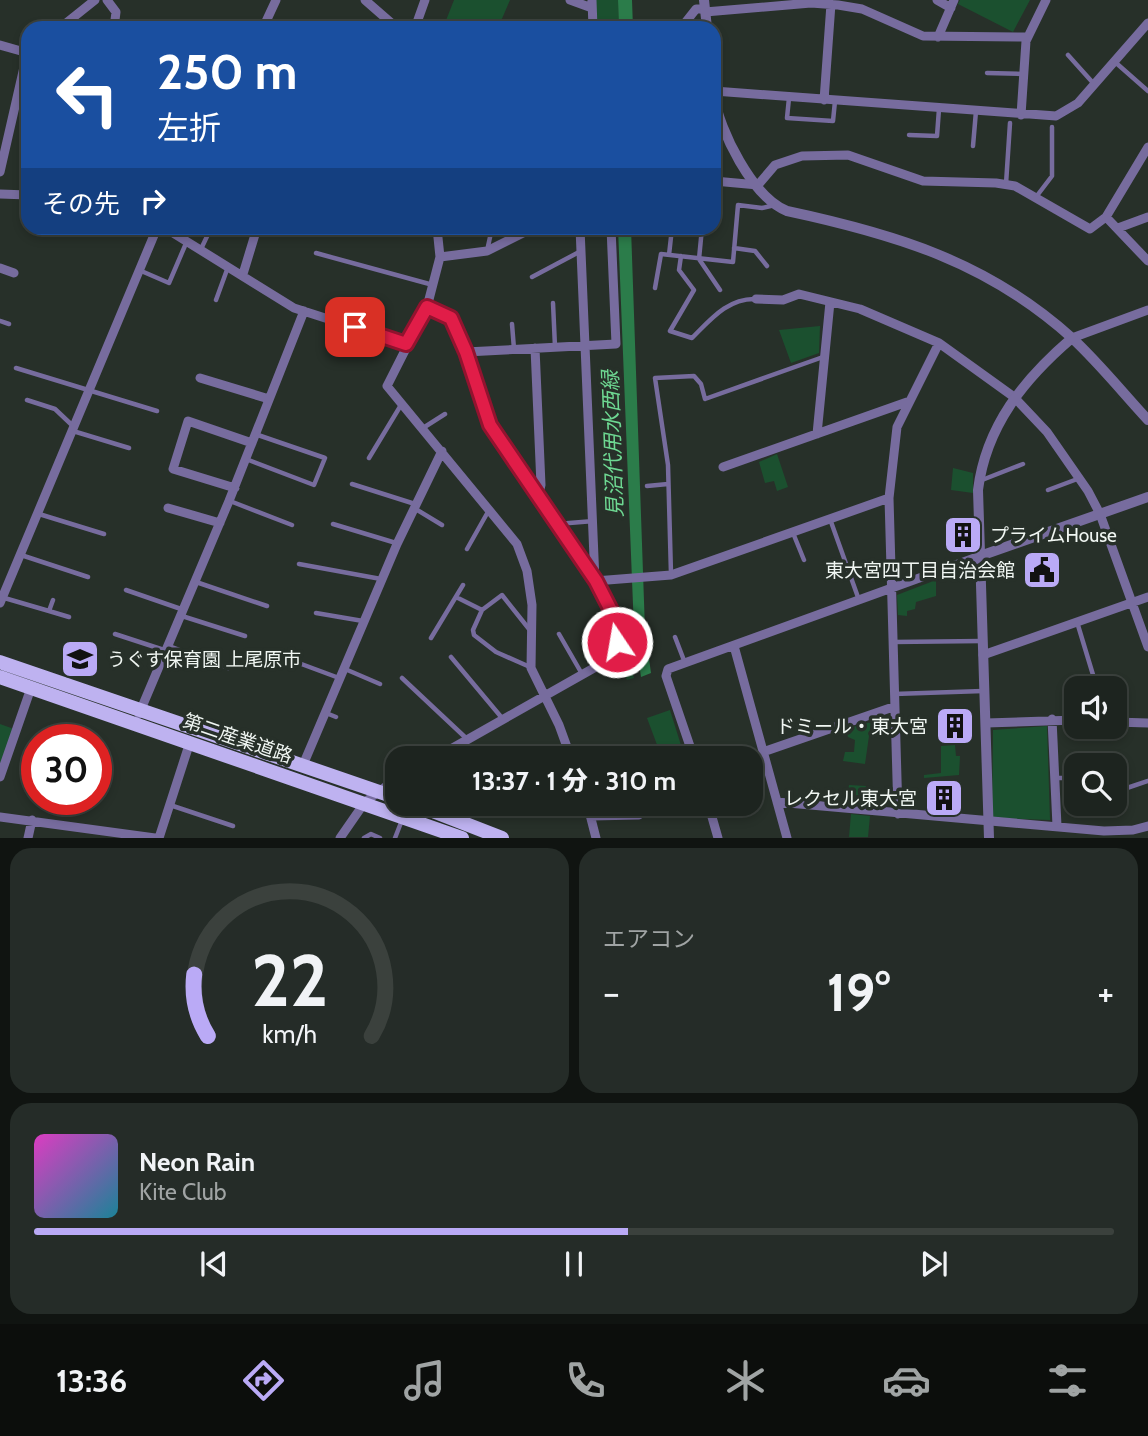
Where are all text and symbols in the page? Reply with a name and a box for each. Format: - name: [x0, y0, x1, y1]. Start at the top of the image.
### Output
- text: 250 m: [157, 42, 297, 101]
- icon: left: [42, 49, 133, 140]
- text: 左折: [157, 108, 221, 147]
- icon: right: [134, 182, 172, 220]
- text: その先: [42, 188, 120, 220]
- pin: [325, 297, 385, 357]
- icon: arrive: [336, 308, 374, 346]
- water label: 見沼代用水西緑: [597, 368, 628, 518]
- building icon: プライムHouse: [942, 514, 984, 556]
- place label: プライムHouse: [990, 524, 1117, 547]
- public building icon: 東大宮四丁目自治会館: [1021, 549, 1063, 591]
- place label: 東大宮四丁目自治会館: [825, 559, 1015, 582]
- position arrow: [580, 605, 654, 679]
- school or university icon: うぐす保育園 上尾原市: [59, 638, 101, 680]
- place label: うぐす保育園 上尾原市: [107, 648, 301, 671]
- map controls: [1064, 676, 1127, 816]
- button: sound: [1064, 676, 1127, 739]
- building icon: ドミール・東大宮: [934, 705, 976, 747]
- street label: 第二産業道路: [180, 709, 295, 768]
- place label: ドミール・東大宮: [776, 715, 928, 738]
- speed limit sign: 30: [21, 724, 112, 815]
- button: search: [1064, 753, 1127, 816]
- text: 13:37 · 1 分 · 310 m: [472, 765, 676, 797]
- building icon: レクセル東大宮: [923, 777, 965, 819]
- place label: レクセル東大宮: [784, 787, 917, 810]
- text: エアコン: [603, 925, 695, 953]
- text: 22: [251, 937, 328, 1025]
- text: 19°: [827, 961, 890, 1024]
- text: −: [603, 969, 620, 1016]
- text: +: [1097, 969, 1114, 1016]
- text: km/h: [262, 1019, 317, 1049]
- text: Neon Rain: [139, 1146, 255, 1178]
- text: Kite Club: [139, 1178, 226, 1206]
- icon: previous: [195, 1245, 233, 1283]
- icon: pause: [555, 1245, 593, 1283]
- icon: next: [915, 1245, 953, 1283]
- icon: directions: [239, 1356, 288, 1405]
- icon: music: [400, 1356, 449, 1405]
- icon: phone: [561, 1356, 610, 1405]
- icon: climate: [721, 1356, 770, 1405]
- icon: car: [882, 1356, 931, 1405]
- icon: filters: [1043, 1356, 1092, 1405]
- text: 13:36: [56, 1361, 127, 1400]

